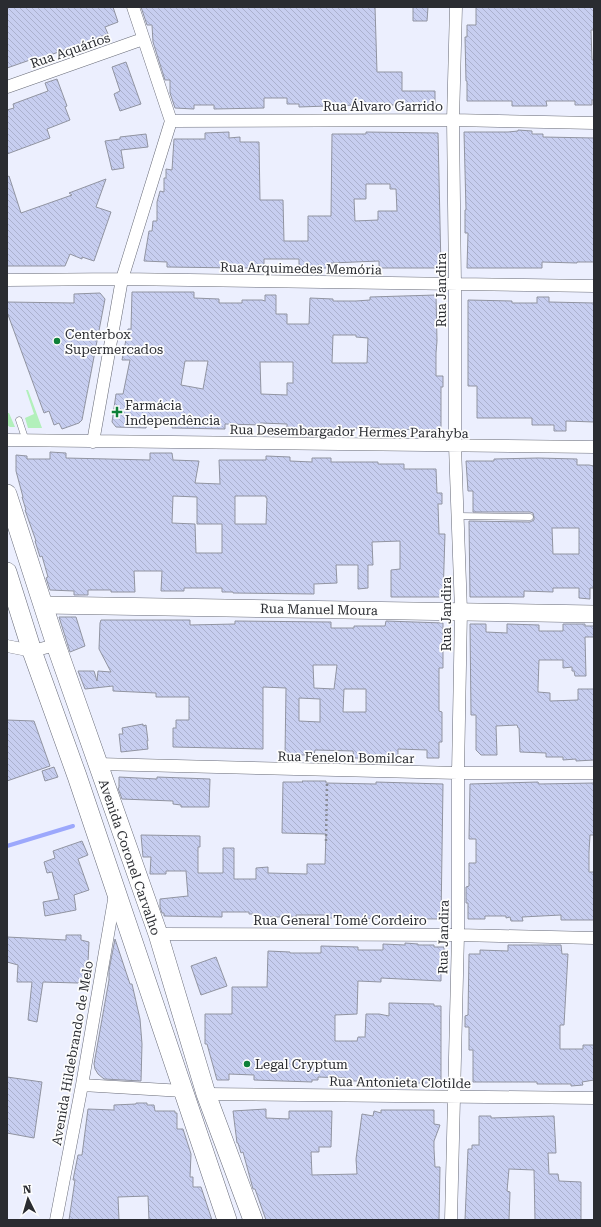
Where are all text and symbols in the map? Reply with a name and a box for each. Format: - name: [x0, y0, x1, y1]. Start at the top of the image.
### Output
- street label: Rua Aquários: [28, 30, 112, 71]
- street label: Rua Álvaro Garrido: [323, 98, 443, 114]
- street label: Rua Jandira: [434, 253, 449, 327]
- street label: Rua Arquimedes Memória: [220, 260, 382, 277]
- place label: Centerbox Supermercados: [65, 327, 163, 357]
- marker: Centerbox Supermercados: [52, 336, 62, 346]
- place label: Farmácia Independência: [125, 398, 220, 428]
- marker: Farmácia Independência: [112, 407, 122, 417]
- street label: Rua Desembargador Hermes Parahyba: [229, 422, 469, 441]
- street label: Rua Jandira: [439, 577, 454, 651]
- street label: Rua Manuel Moura: [260, 601, 378, 618]
- street label: Rua Fenelon Bomilcar: [277, 749, 415, 766]
- street label: Avenida Coronel Carvalho: [96, 777, 163, 937]
- street label: Rua Jandira: [435, 900, 452, 974]
- street label: Rua General Tomé Cordeiro: [253, 913, 427, 928]
- street label: Avenida Hildebrando de Melo: [49, 960, 96, 1147]
- place label: Legal Cryptum: [255, 1057, 348, 1072]
- marker: Legal Cryptum: [242, 1059, 252, 1069]
- street label: Rua Antonieta Clotilde: [329, 1074, 471, 1091]
- north arrow: [8, 1179, 48, 1219]
- text: N: [22, 1183, 32, 1196]

